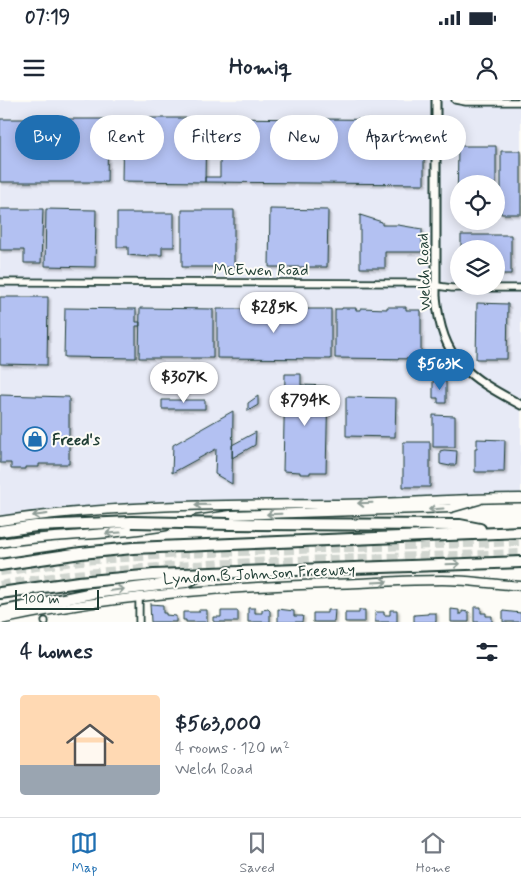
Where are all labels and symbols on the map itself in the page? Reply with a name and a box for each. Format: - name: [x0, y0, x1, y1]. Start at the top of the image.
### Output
- street label: Welch Road: [413, 233, 436, 311]
- street label: McEwen Road: [213, 260, 309, 281]
- pin: $285K: [239, 292, 309, 334]
- pin: $563K: [405, 348, 475, 391]
- pin: $307K: [149, 362, 219, 404]
- pin: $794K: [270, 384, 340, 427]
- shop icon: Freed's: [22, 426, 48, 452]
- place label: Freed's: [52, 430, 101, 451]
- one-way arrow: [357, 498, 374, 508]
- one-way arrow: [195, 500, 211, 509]
- one-way arrow: [429, 504, 445, 513]
- one-way arrow: [266, 509, 282, 519]
- one-way arrow: [33, 510, 49, 520]
- one-way arrow: [105, 528, 121, 538]
- street label: Lyndon B Johnson Freeway: [162, 559, 356, 590]
- one-way arrow: [445, 560, 461, 569]
- one-way arrow: [371, 577, 387, 586]
- one-way arrow: [108, 584, 124, 594]
- scale bar: [15, 587, 99, 610]

